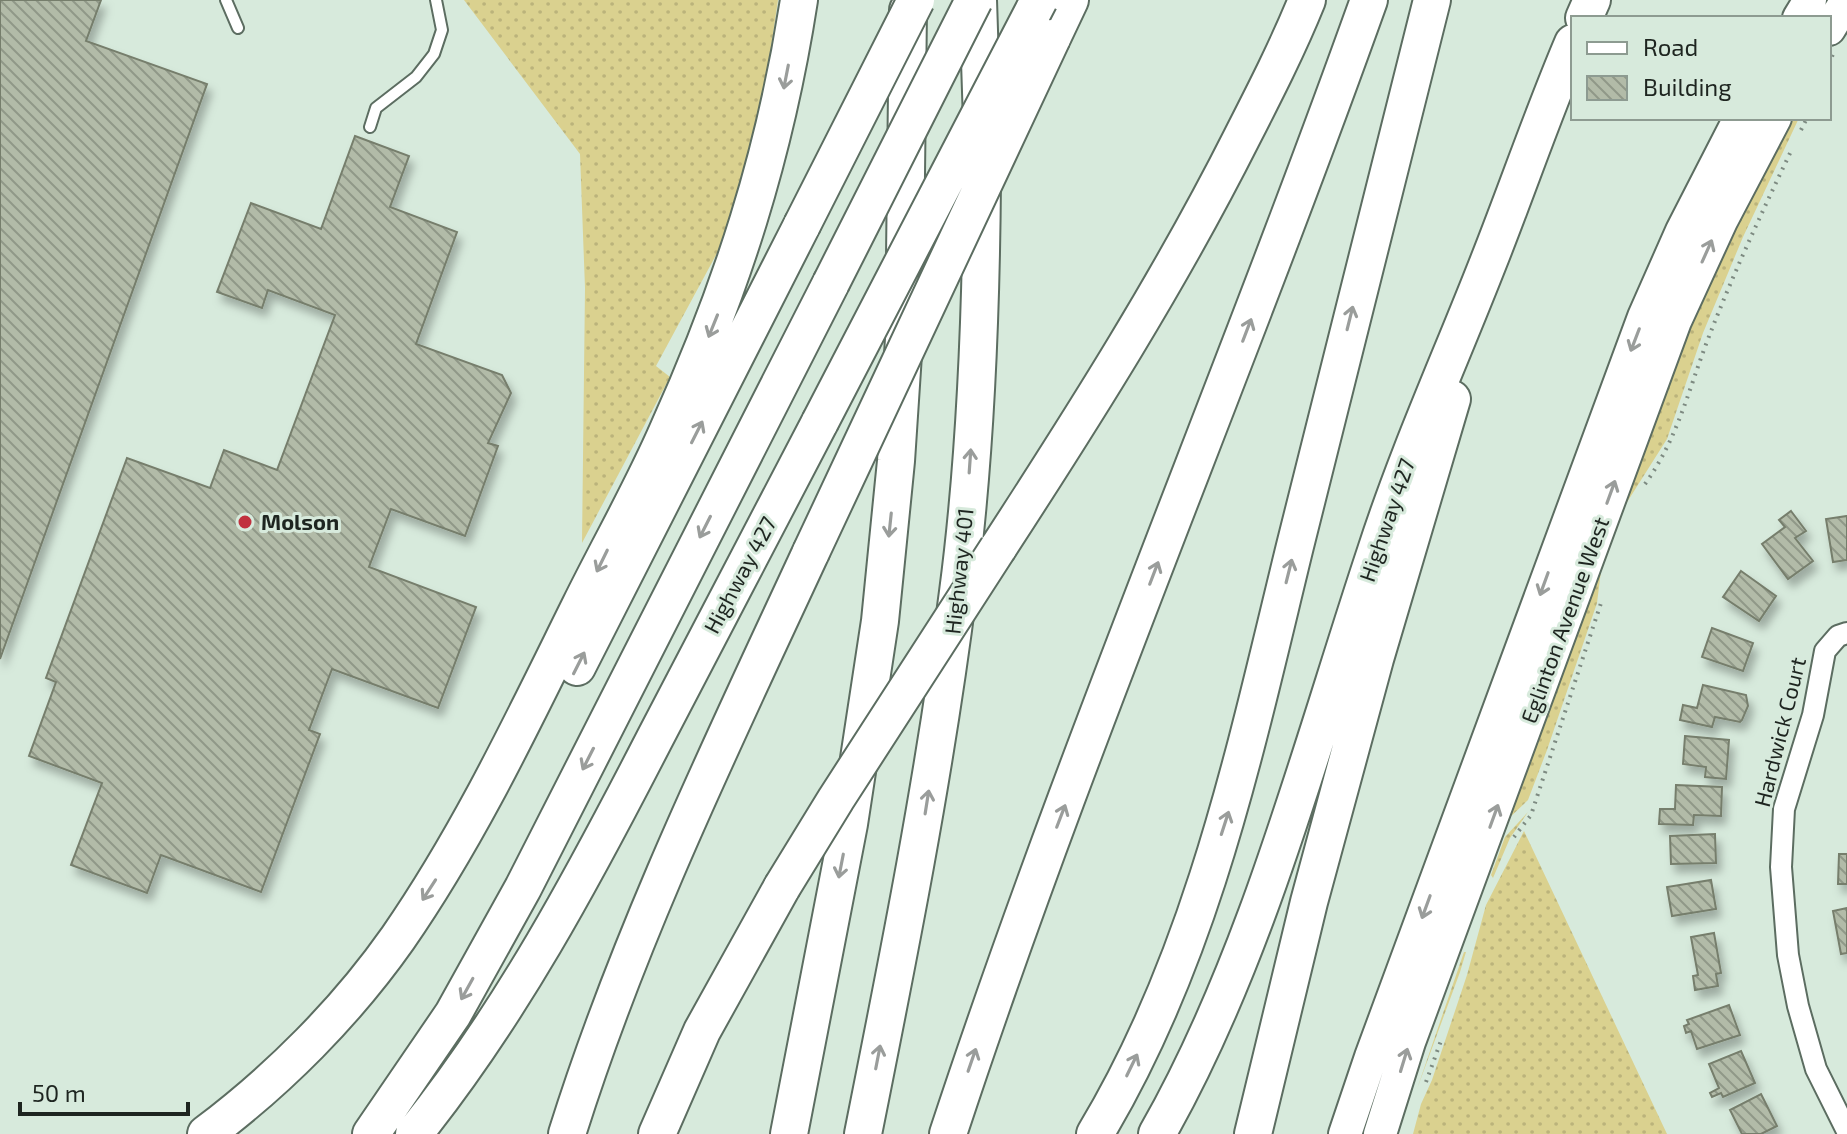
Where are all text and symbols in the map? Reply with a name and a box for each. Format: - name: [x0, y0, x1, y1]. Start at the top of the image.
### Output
- legend: [1571, 16, 1831, 120]
- text: Road: [1643, 32, 1698, 61]
- one-way arrow: [777, 64, 792, 89]
- text: Building: [1643, 72, 1732, 101]
- one-way arrow: [1700, 239, 1715, 263]
- one-way arrow: [1343, 306, 1358, 332]
- one-way arrow: [705, 313, 719, 338]
- one-way arrow: [1241, 318, 1255, 343]
- one-way arrow: [1627, 327, 1641, 352]
- one-way arrow: [690, 420, 706, 444]
- one-way arrow: [963, 448, 978, 475]
- street label: Highway 427: [1353, 455, 1419, 585]
- one-way arrow: [1604, 480, 1619, 505]
- street label: Highway 401: [938, 506, 978, 635]
- place label: Molson: [261, 508, 339, 534]
- one-way arrow: [882, 511, 897, 538]
- street label: Highway 427: [697, 512, 781, 637]
- marker: Molson: [236, 513, 254, 531]
- street label: Eglinton Avenue West: [1515, 513, 1613, 726]
- one-way arrow: [696, 514, 712, 538]
- one-way arrow: [594, 548, 609, 572]
- one-way arrow: [1282, 558, 1297, 584]
- one-way arrow: [1148, 561, 1162, 586]
- one-way arrow: [1536, 571, 1550, 596]
- one-way arrow: [571, 652, 587, 676]
- street label: Hardwick Court: [1748, 654, 1810, 809]
- one-way arrow: [579, 746, 595, 770]
- one-way arrow: [920, 790, 935, 815]
- one-way arrow: [1055, 804, 1069, 829]
- one-way arrow: [1488, 804, 1502, 829]
- one-way arrow: [1219, 811, 1233, 836]
- one-way arrow: [833, 853, 848, 878]
- one-way arrow: [420, 878, 436, 901]
- one-way arrow: [1417, 894, 1432, 919]
- one-way arrow: [459, 977, 475, 1000]
- one-way arrow: [872, 1045, 887, 1071]
- one-way arrow: [1397, 1047, 1412, 1073]
- one-way arrow: [966, 1048, 981, 1073]
- one-way arrow: [1125, 1054, 1140, 1078]
- scale bar: [20, 1066, 188, 1116]
- text: 50 m: [32, 1078, 86, 1107]

